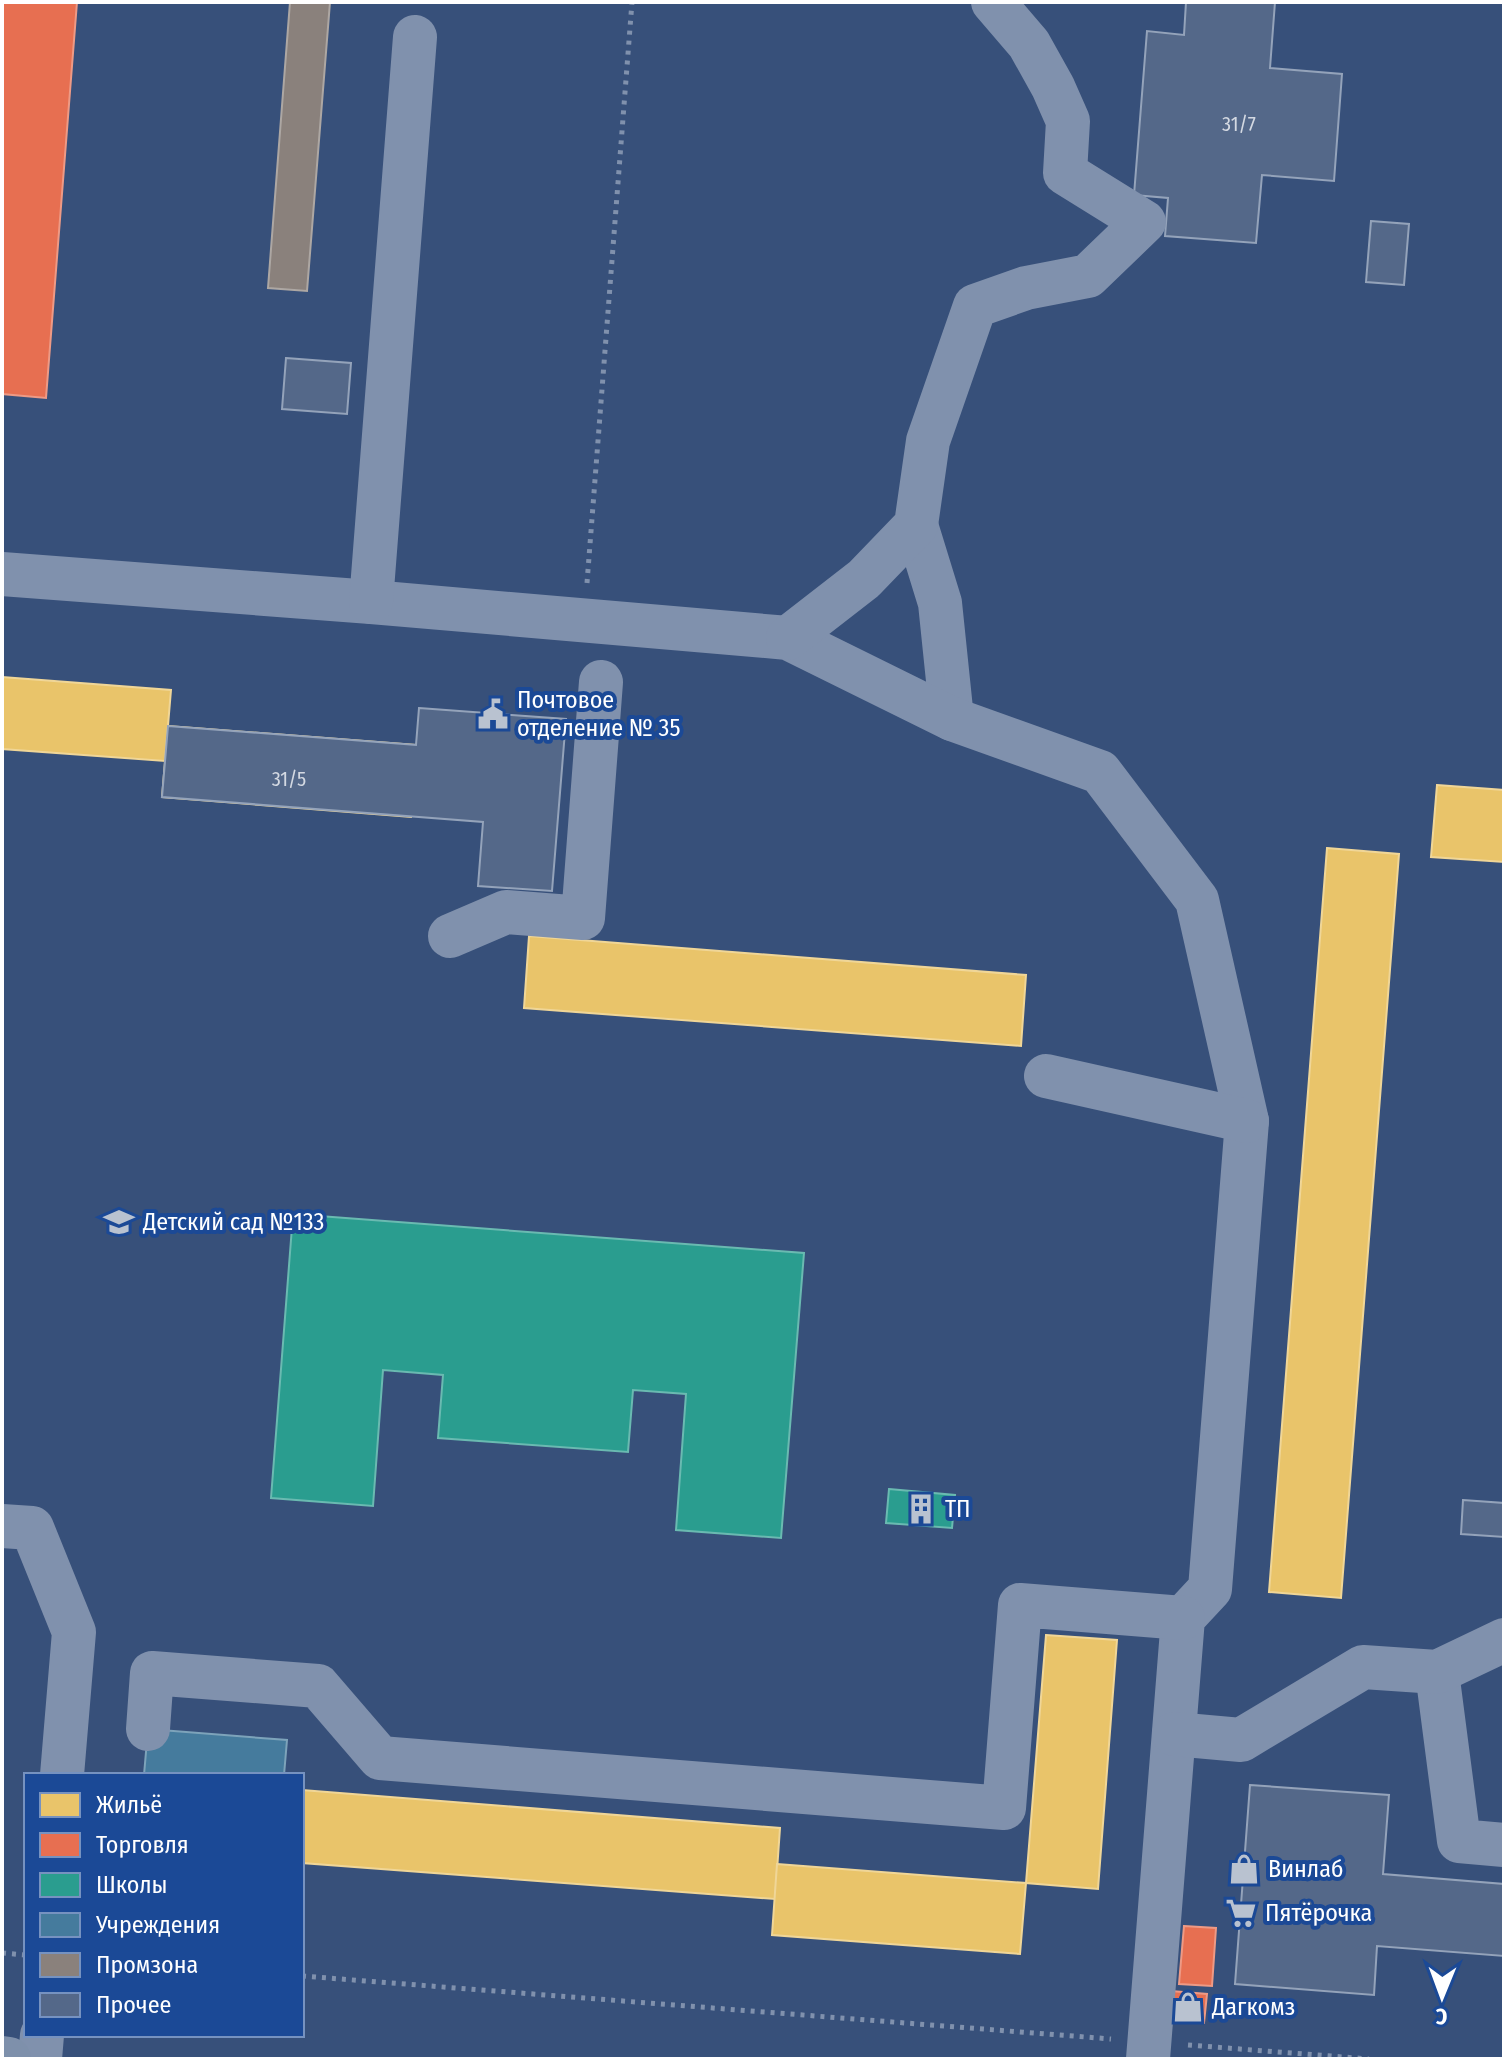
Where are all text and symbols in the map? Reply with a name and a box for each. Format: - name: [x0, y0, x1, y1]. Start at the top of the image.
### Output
- house number: 31/7: [1222, 112, 1256, 136]
- place label: Почтовое отделение № 35: [517, 686, 680, 742]
- public building icon: Почтовое отделение № 35: [476, 697, 510, 731]
- house number: 31/5: [272, 767, 306, 791]
- school or university icon: Детский сад №133: [102, 1205, 136, 1239]
- place label: Детский сад №133: [142, 1208, 324, 1236]
- building icon: ТП: [904, 1492, 938, 1526]
- place label: ТП: [945, 1495, 971, 1523]
- legend: [24, 1773, 304, 2037]
- text: Жильё: [96, 1791, 162, 1819]
- text: Торговля: [96, 1831, 189, 1859]
- shop icon: Винлаб: [1227, 1852, 1261, 1886]
- place label: Винлаб: [1268, 1855, 1343, 1883]
- text: Школы: [96, 1871, 168, 1899]
- supermarket icon: Пятёрочка: [1224, 1896, 1258, 1930]
- place label: Пятёрочка: [1265, 1899, 1372, 1927]
- text: Учреждения: [95, 1911, 220, 1939]
- text: Промзона: [96, 1951, 198, 1979]
- north arrow: [1402, 1957, 1482, 2037]
- shop icon: Дагкомз: [1171, 1990, 1205, 2024]
- text: Прочее: [96, 1991, 171, 2019]
- place label: Дагкомз: [1211, 1993, 1295, 2021]
- text: С: [1435, 2003, 1448, 2030]

